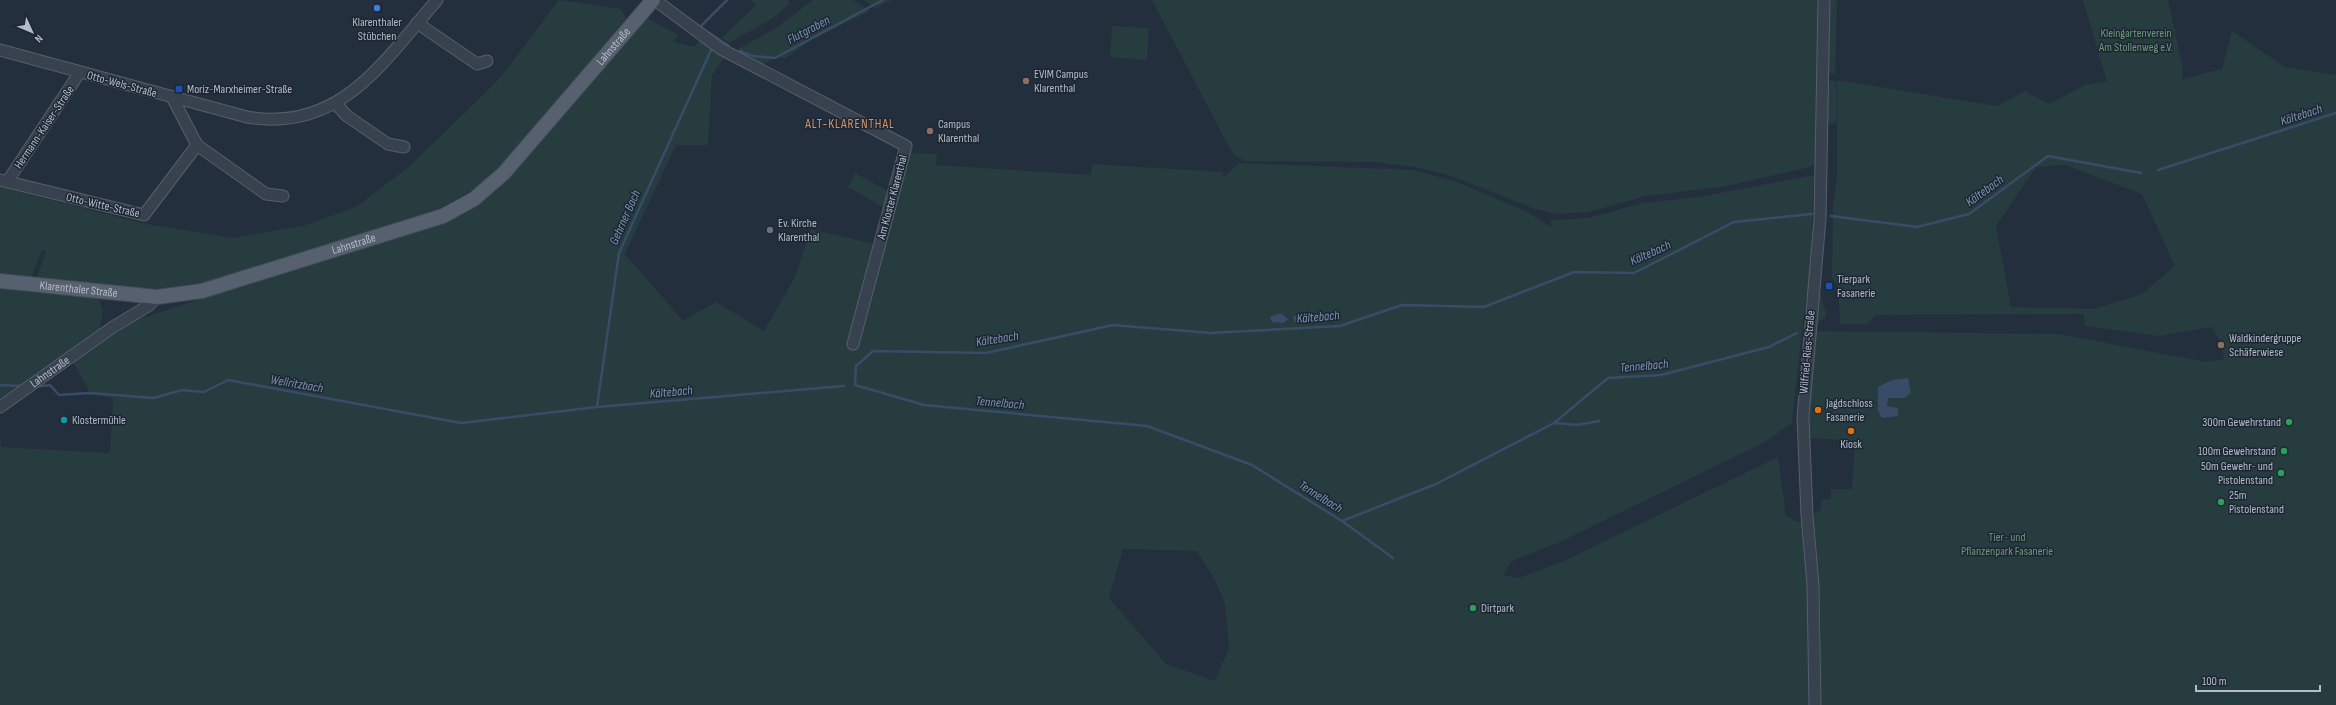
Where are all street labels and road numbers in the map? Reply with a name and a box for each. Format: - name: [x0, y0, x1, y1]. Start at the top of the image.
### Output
- street label: Lahnstraße: [593, 24, 634, 69]
- street label: Otto-Wels-Straße: [85, 68, 159, 101]
- street label: Hermann-Kaiser-Straße: [11, 83, 78, 172]
- street label: Am Kloster Klarenthal: [874, 153, 911, 242]
- street label: Otto-Witte-Straße: [65, 190, 141, 221]
- street label: Lahnstraße: [330, 230, 378, 258]
- street label: Klarenthaler Straße: [39, 278, 118, 301]
- street label: Wilfried-Ries-Straße: [1796, 310, 1819, 394]
- street label: Lahnstraße: [27, 353, 73, 391]

